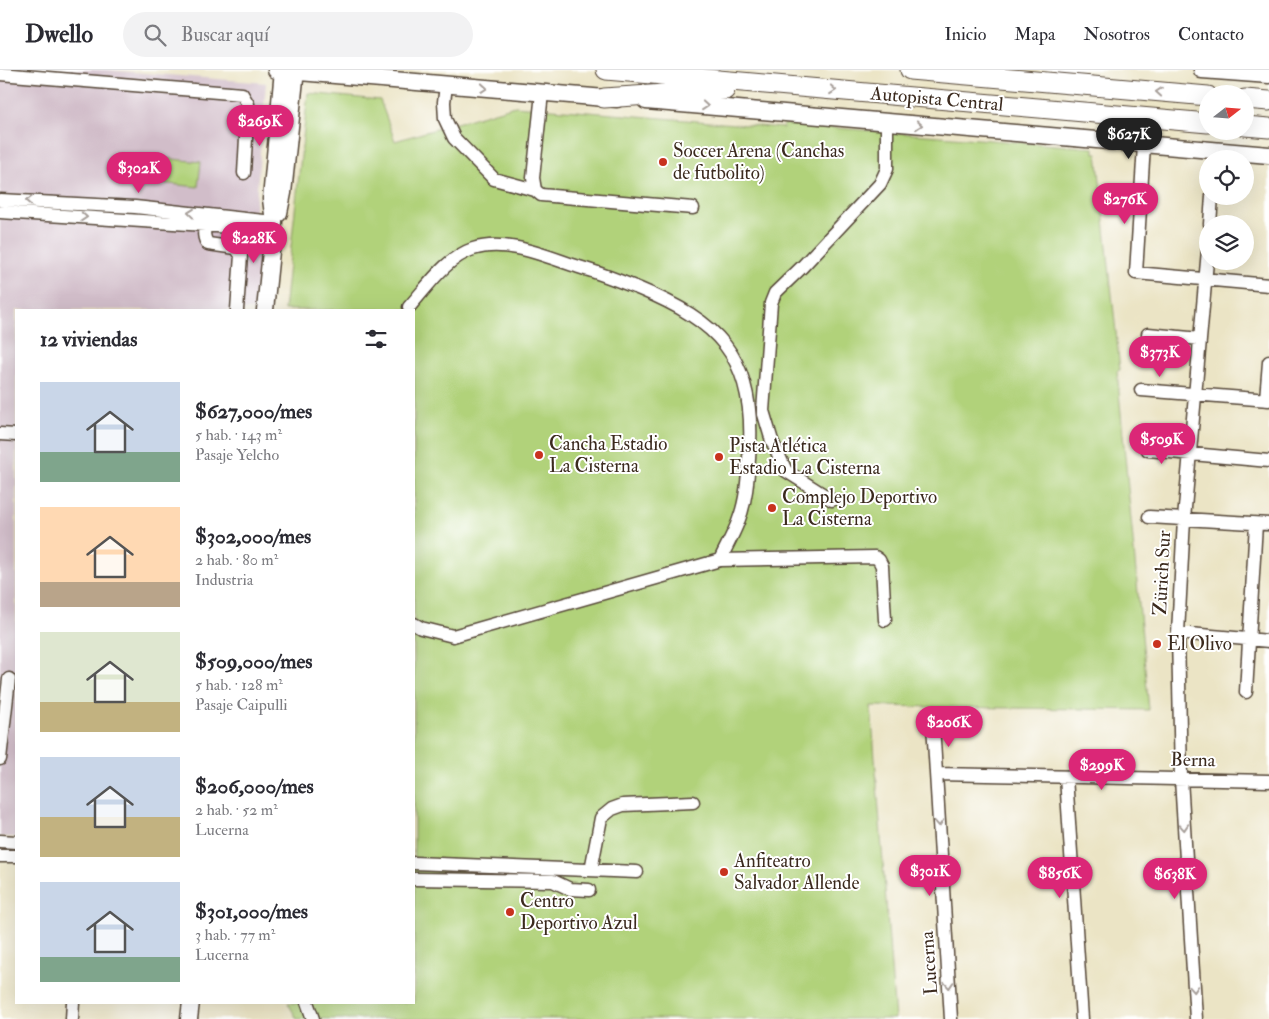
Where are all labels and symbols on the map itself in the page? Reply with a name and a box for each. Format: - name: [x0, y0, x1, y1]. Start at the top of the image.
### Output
- street label: Autopista Central: [868, 81, 1005, 118]
- one-way arrow: [480, 82, 488, 93]
- one-way arrow: [830, 84, 838, 95]
- north arrow: [1199, 85, 1254, 140]
- one-way arrow: [1155, 87, 1163, 98]
- one-way arrow: [701, 101, 709, 112]
- pin: $269K: [225, 104, 295, 147]
- pin: $627K: [1094, 118, 1164, 160]
- one-way arrow: [916, 119, 924, 130]
- place label: Soccer Arena (Canchas de futbolito): [673, 139, 844, 185]
- pin: $302K: [104, 152, 174, 194]
- marker: Soccer Arena (Canchas de futbolito): [657, 156, 669, 168]
- pin: $276K: [1090, 182, 1160, 225]
- one-way arrow: [25, 196, 33, 207]
- one-way arrow: [187, 208, 195, 219]
- one-way arrow: [80, 211, 88, 222]
- pin: $228K: [219, 222, 289, 264]
- pin: $373K: [1125, 336, 1195, 378]
- pin: $509K: [1127, 422, 1197, 465]
- place label: Cancha Estadio La Cisterna: [549, 432, 667, 478]
- place label: Pista Atlética Estadio La Cisterna: [729, 434, 881, 480]
- marker: Cancha Estadio La Cisterna: [533, 449, 545, 461]
- marker: Pista Atlética Estadio La Cisterna: [713, 451, 725, 463]
- place label: Complejo Deportivo La Cisterna: [782, 485, 937, 531]
- marker: Complejo Deportivo La Cisterna: [766, 502, 778, 514]
- street label: Zürich Sur: [1148, 530, 1176, 616]
- place label: El Olivo: [1167, 632, 1232, 656]
- marker: El Olivo: [1151, 638, 1163, 650]
- pin: $206K: [914, 706, 984, 748]
- pin: $299K: [1067, 748, 1137, 791]
- street label: Berna: [1170, 748, 1216, 772]
- one-way arrow: [934, 819, 945, 827]
- one-way arrow: [1179, 823, 1190, 831]
- place label: Anfiteatro Salvador Allende: [733, 849, 859, 895]
- pin: $301K: [895, 854, 965, 897]
- pin: $856K: [1025, 856, 1095, 899]
- pin: $638K: [1140, 858, 1210, 900]
- marker: Anfiteatro Salvador Allende: [718, 866, 730, 878]
- place label: Centro Deportivo Azul: [520, 889, 638, 936]
- marker: Centro Deportivo Azul: [504, 906, 516, 918]
- street label: Lucerna: [915, 930, 943, 996]
- one-way arrow: [944, 981, 955, 989]
- one-way arrow: [1189, 986, 1200, 994]

